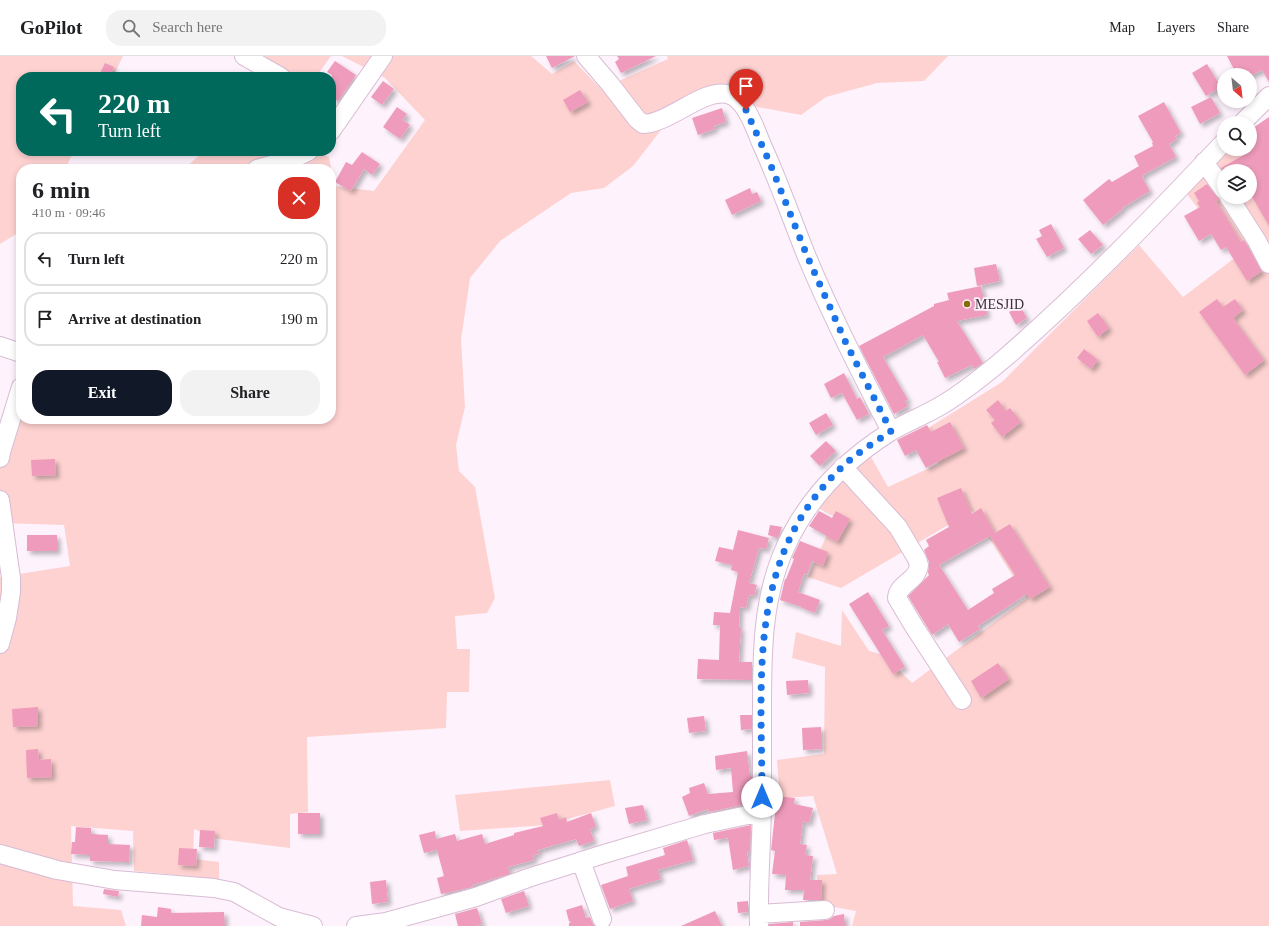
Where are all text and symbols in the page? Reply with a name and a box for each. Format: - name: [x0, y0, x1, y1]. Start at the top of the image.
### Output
- search box: [106, 10, 386, 46]
- text: GoPilot: [20, 17, 82, 38]
- icon: search: [120, 17, 142, 39]
- text: Search here: [152, 19, 223, 35]
- text: Map: [1109, 20, 1135, 35]
- text: Layers: [1157, 20, 1195, 35]
- text: Share: [1217, 20, 1249, 35]
- north arrow: [1217, 68, 1257, 108]
- map controls: [1217, 68, 1257, 204]
- pin: [729, 69, 763, 110]
- icon: arrive: [735, 75, 757, 97]
- icon: left: [32, 88, 84, 140]
- text: 220 m: [98, 88, 170, 119]
- button: search: [1217, 116, 1257, 156]
- text: Turn left: [98, 121, 161, 141]
- button: layers: [1217, 164, 1257, 204]
- text: 6 min: [32, 177, 90, 203]
- button: close: [278, 177, 320, 219]
- text: 410 m · 09:46: [32, 205, 105, 220]
- icon: left: [34, 248, 56, 270]
- text: Turn left: [68, 251, 125, 267]
- text: 220 m: [280, 251, 318, 267]
- place label: MESJID: [975, 297, 1024, 312]
- marker: MESJID: [962, 299, 972, 309]
- icon: arrive: [34, 308, 56, 330]
- text: Arrive at destination: [68, 311, 201, 327]
- text: 190 m: [280, 311, 318, 327]
- button: Exit: [32, 370, 172, 416]
- button: Share: [180, 370, 320, 416]
- position arrow: [741, 776, 783, 818]

